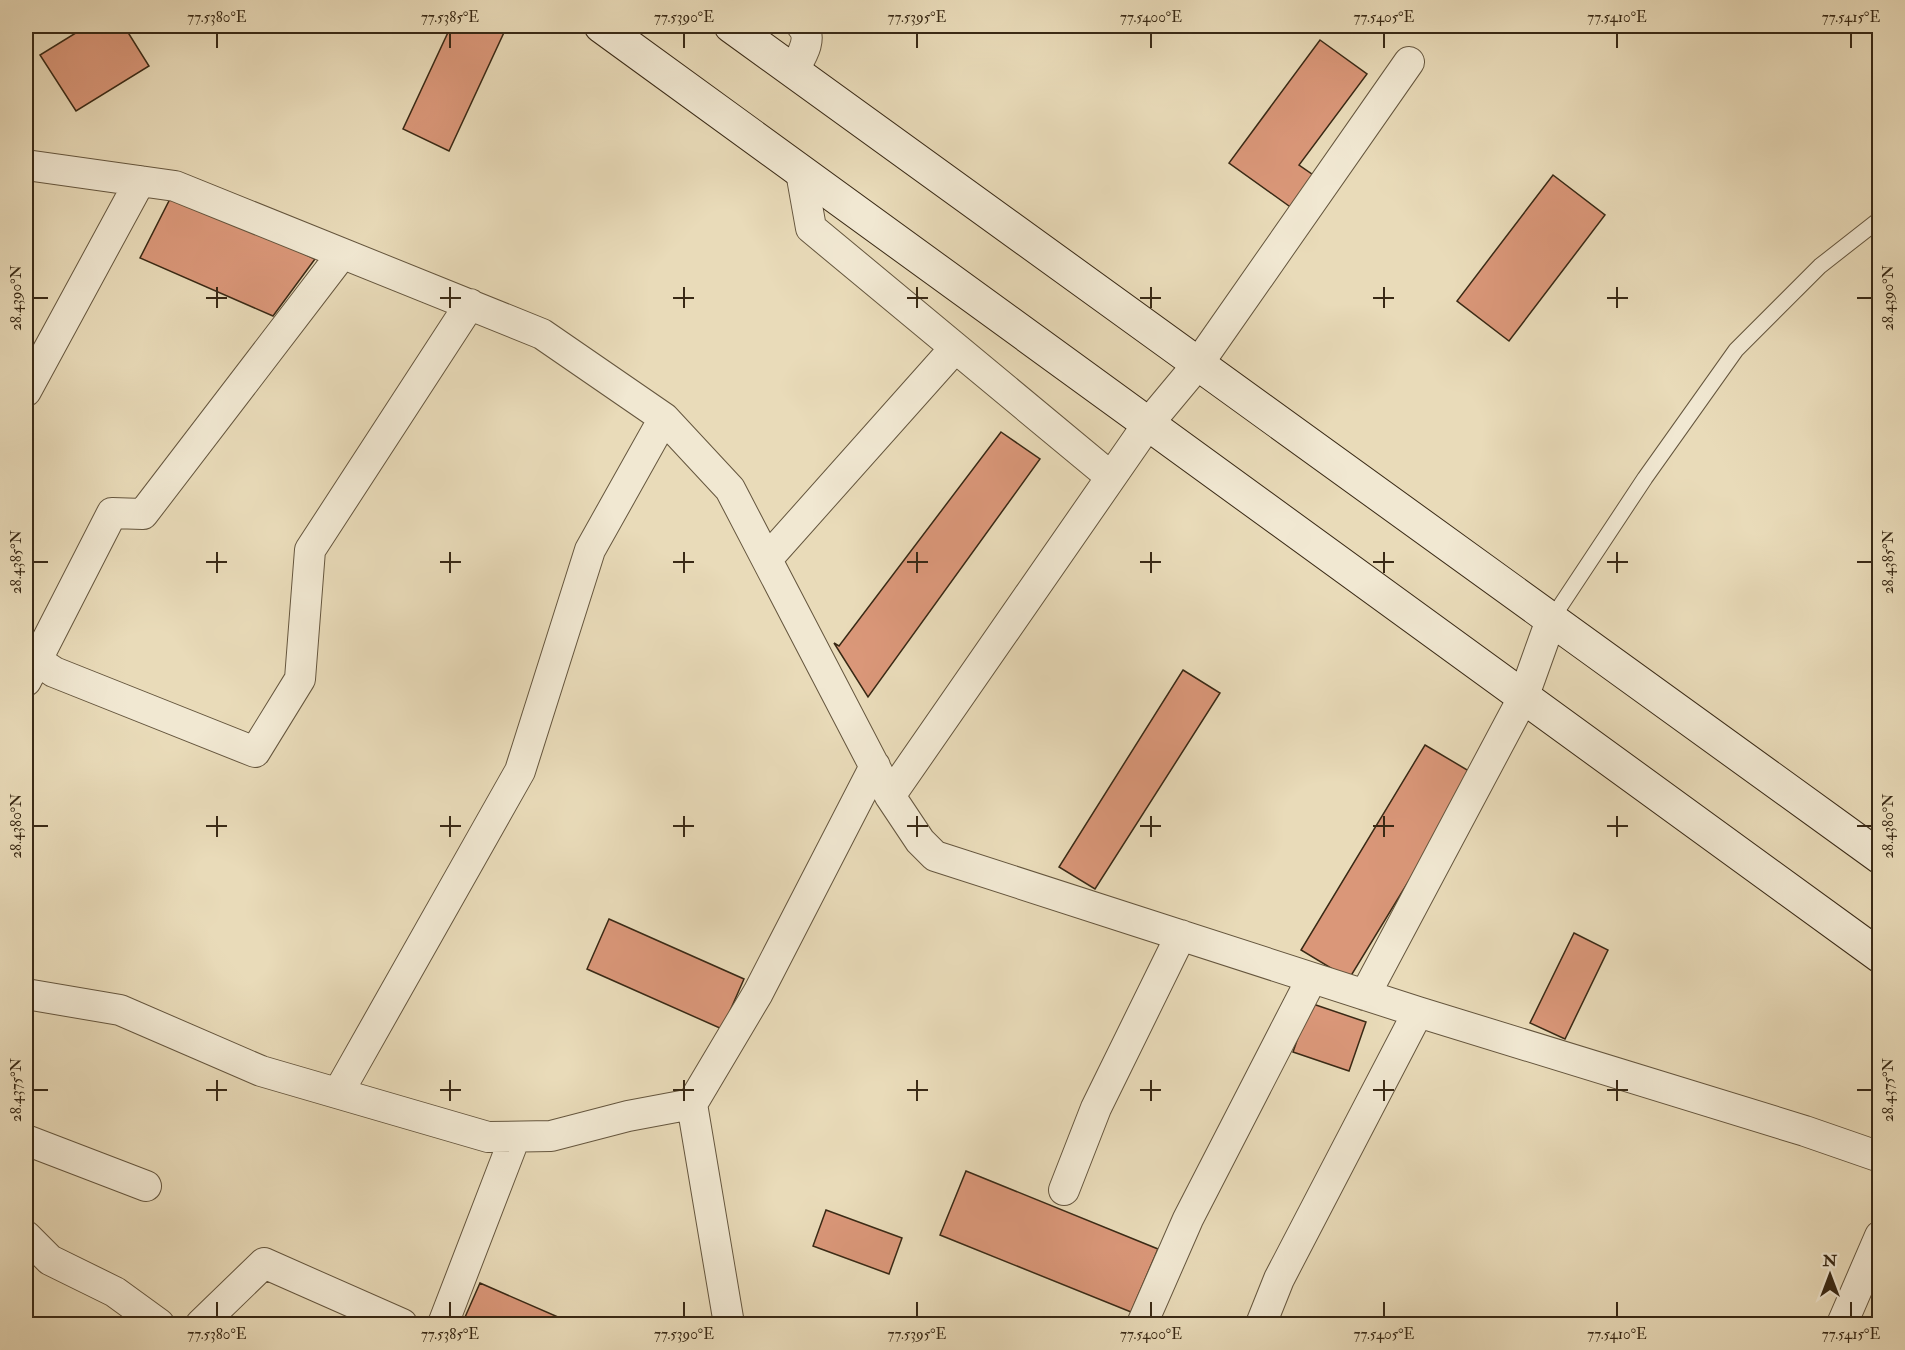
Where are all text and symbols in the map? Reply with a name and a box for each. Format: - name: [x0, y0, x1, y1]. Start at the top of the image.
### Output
- text: 77.5380°E: [187, 8, 247, 27]
- text: 77.5385°E: [421, 8, 479, 27]
- text: 77.5390°E: [654, 8, 714, 27]
- text: 77.5395°E: [888, 8, 947, 27]
- text: 77.5400°E: [1120, 8, 1182, 27]
- text: 77.5405°E: [1354, 8, 1415, 27]
- text: 77.5410°E: [1587, 8, 1647, 27]
- text: 77.5415°E: [1822, 8, 1880, 27]
- text: 28.4390°N: [7, 265, 26, 331]
- text: 28.4390°N: [1879, 265, 1898, 331]
- text: 28.4385°N: [7, 529, 26, 594]
- text: 28.4385°N: [1879, 529, 1898, 594]
- text: 28.4380°N: [7, 793, 26, 859]
- text: 28.4380°N: [1879, 793, 1898, 859]
- text: 28.4375°N: [7, 1058, 26, 1122]
- text: 28.4375°N: [1879, 1058, 1898, 1122]
- north arrow: [1800, 1245, 1860, 1305]
- text: N: [1822, 1251, 1838, 1271]
- text: 77.5380°E: [187, 1325, 247, 1344]
- text: 77.5385°E: [421, 1325, 479, 1344]
- text: 77.5390°E: [654, 1325, 714, 1344]
- text: 77.5395°E: [888, 1325, 947, 1344]
- text: 77.5400°E: [1120, 1325, 1182, 1344]
- text: 77.5405°E: [1354, 1325, 1415, 1344]
- text: 77.5410°E: [1587, 1325, 1647, 1344]
- text: 77.5415°E: [1822, 1325, 1880, 1344]

